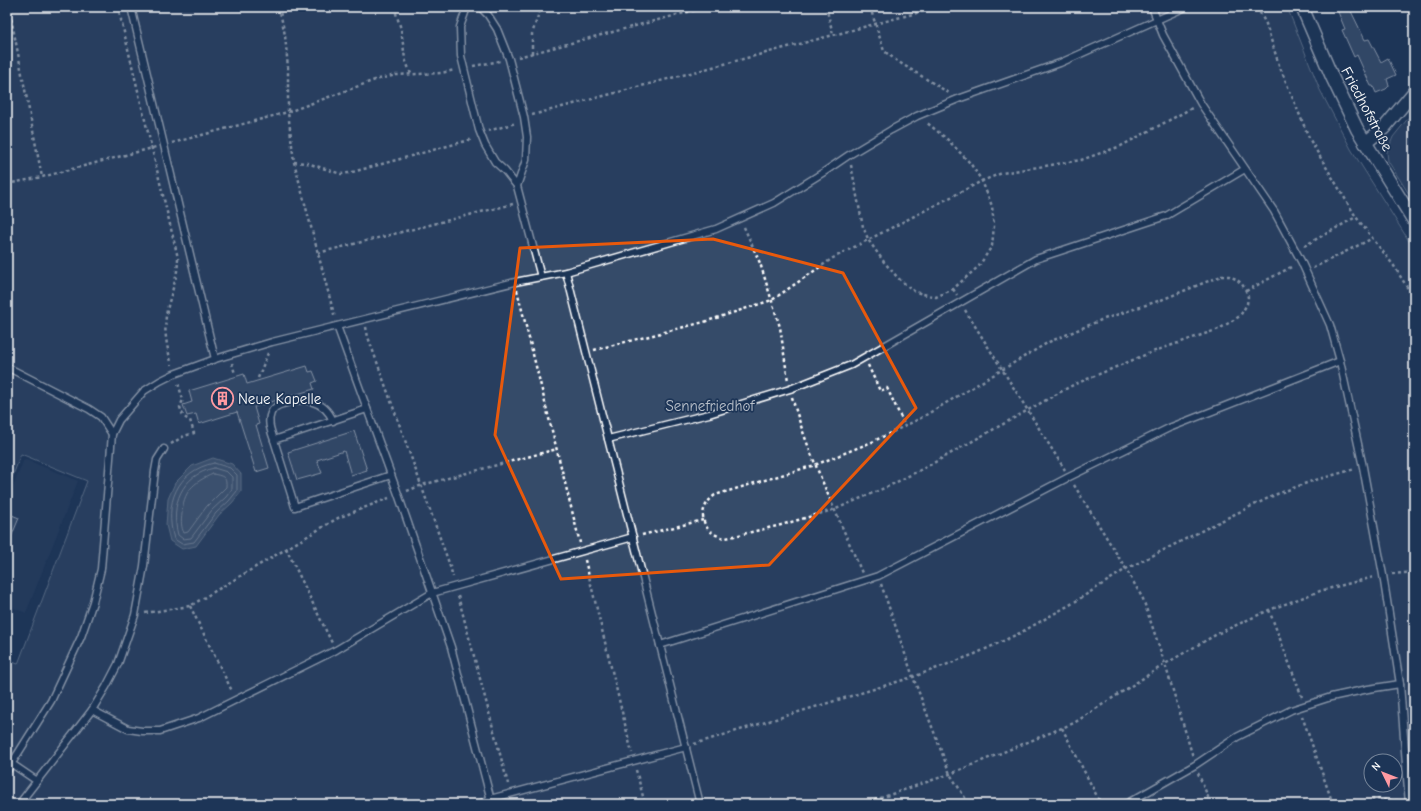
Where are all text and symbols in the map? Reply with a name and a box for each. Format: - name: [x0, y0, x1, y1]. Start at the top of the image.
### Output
- street label: Friedhofstraße: [1337, 64, 1397, 155]
- building icon: Neue Kapelle: [209, 386, 235, 412]
- place label: Neue Kapelle: [238, 390, 322, 408]
- park label: Sennefriedhof: [665, 397, 755, 415]
- north arrow: [1363, 753, 1403, 793]
- text: N: [1369, 759, 1383, 774]

